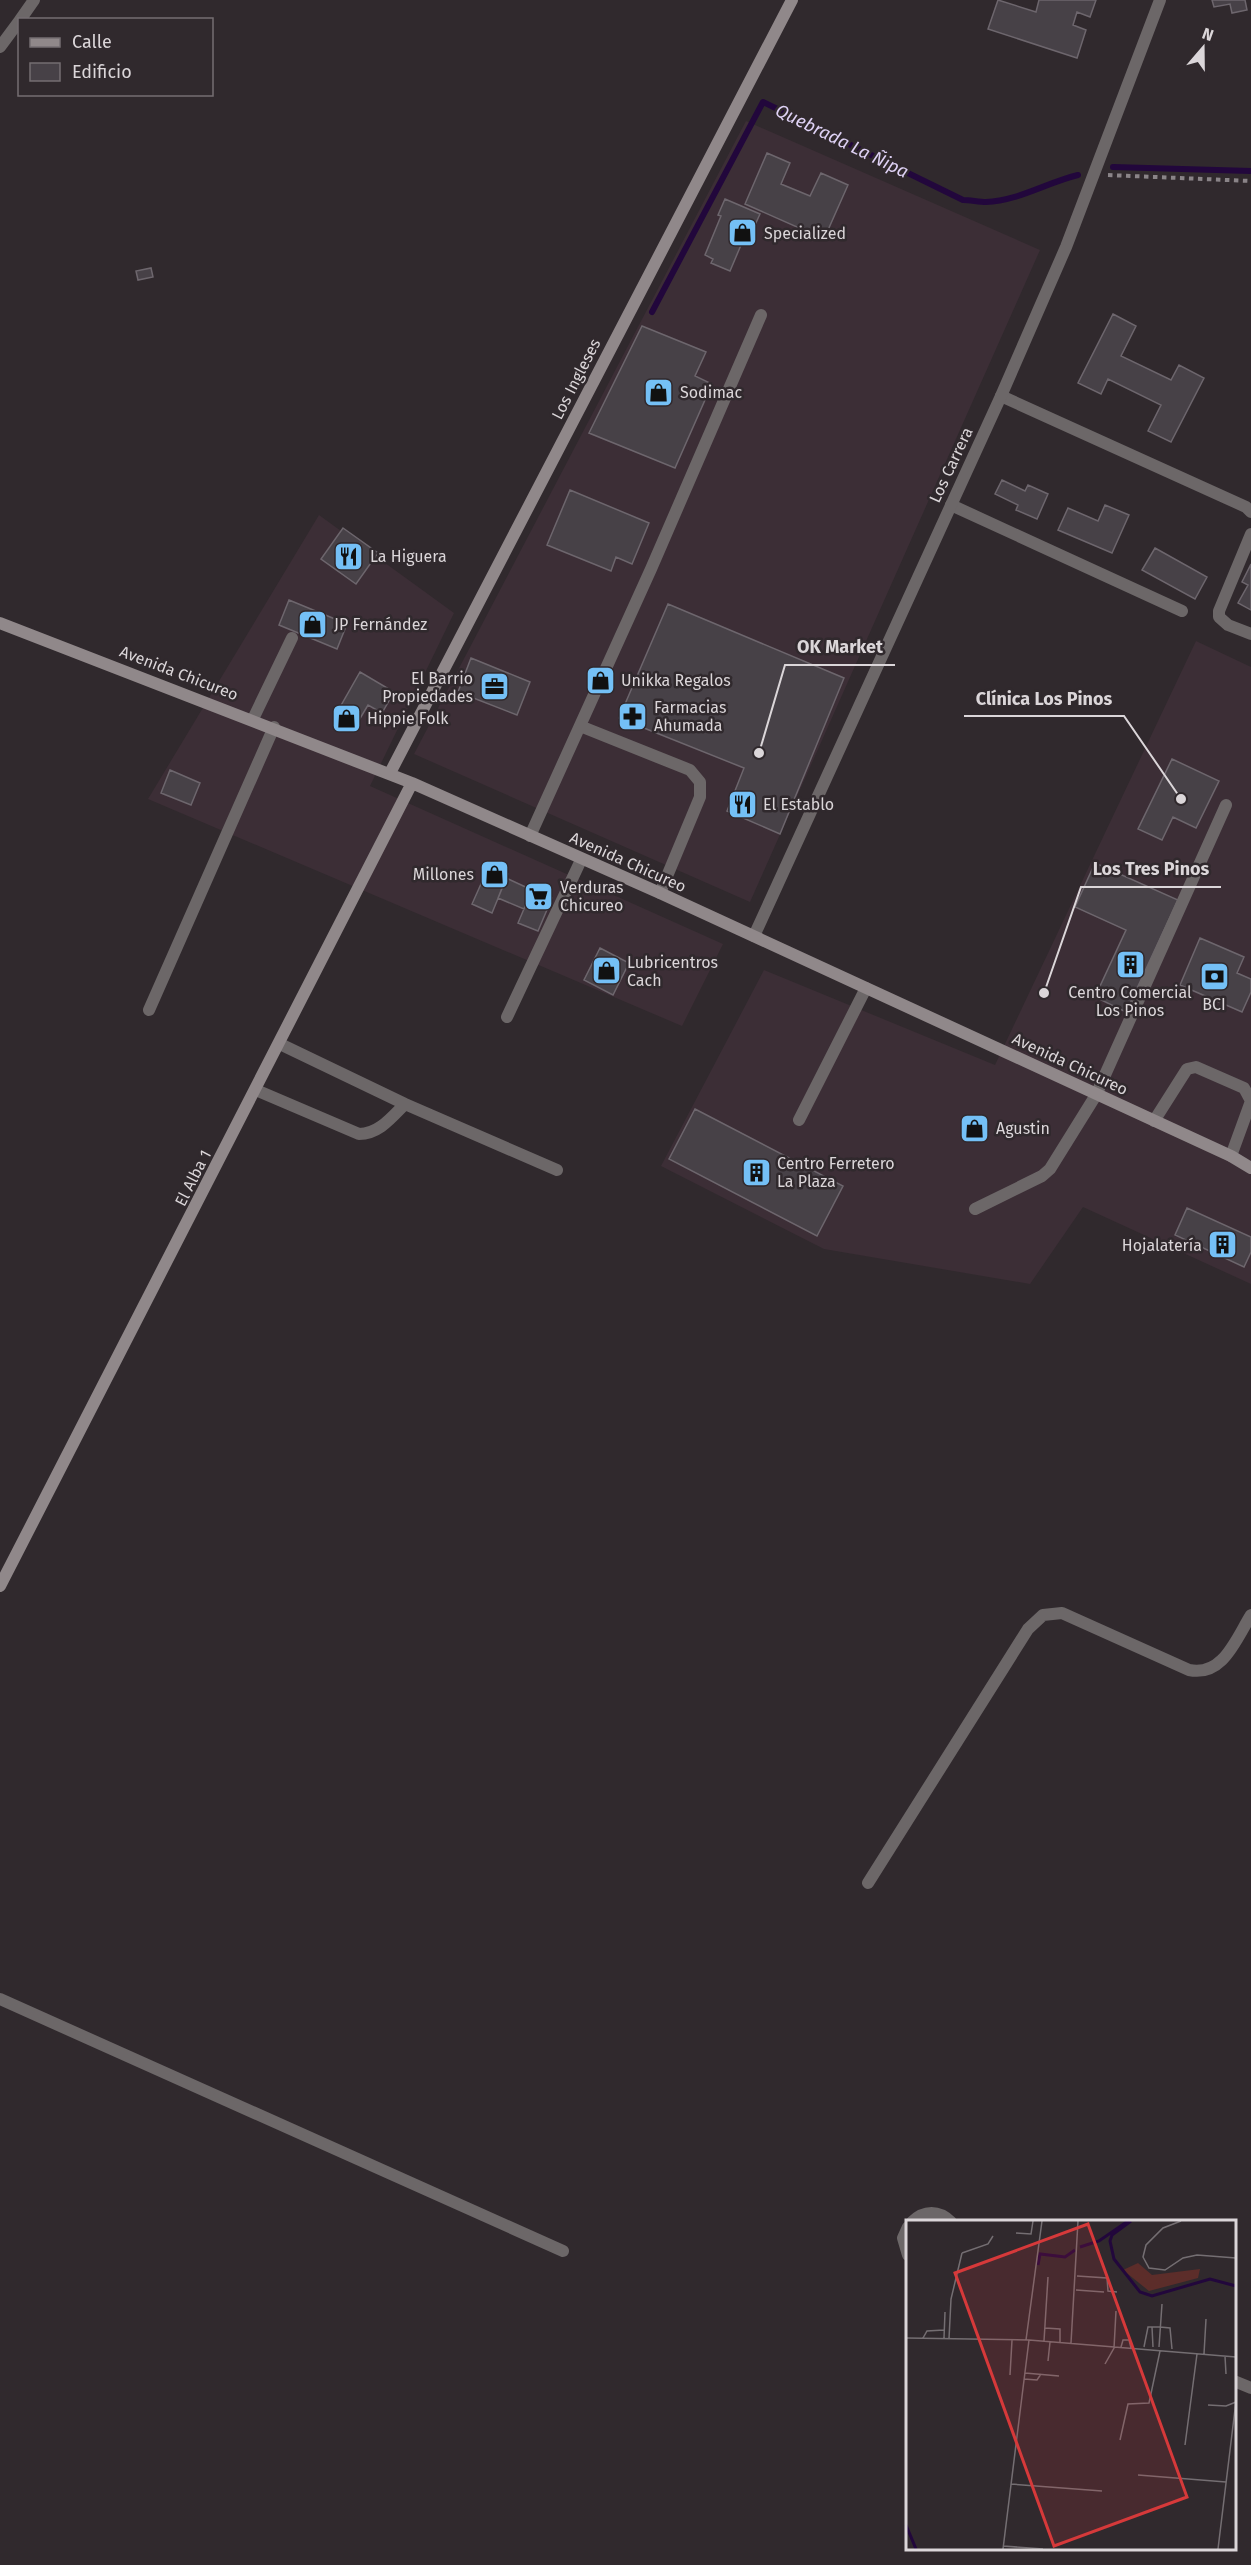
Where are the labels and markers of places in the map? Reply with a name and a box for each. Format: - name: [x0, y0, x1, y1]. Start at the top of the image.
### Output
- shop icon: Specialized: [727, 217, 759, 249]
- place label: Specialized: [764, 224, 846, 243]
- shop icon: Sodimac: [643, 376, 675, 408]
- place label: Sodimac: [680, 383, 743, 402]
- restaurant icon: La Higuera: [333, 540, 365, 572]
- place label: La Higuera: [370, 547, 447, 566]
- shop icon: JP Fernández: [297, 608, 329, 640]
- place label: JP Fernández: [334, 615, 427, 634]
- callout: OK Market: [785, 629, 895, 665]
- shop icon: Unikka Regalos: [584, 664, 616, 696]
- place label: El Barrio Propiedades: [382, 669, 473, 706]
- office icon: El Barrio Propiedades: [478, 671, 510, 703]
- place label: Unikka Regalos: [621, 671, 731, 690]
- callout: Clínica Los Pinos: [964, 680, 1124, 716]
- place label: Farmacias Ahumada: [654, 698, 726, 735]
- pharmacy icon: Farmacias Ahumada: [617, 700, 649, 732]
- shop icon: Hippie Folk: [330, 702, 362, 734]
- place label: Hippie Folk: [367, 709, 449, 728]
- restaurant icon: El Establo: [726, 788, 758, 820]
- place label: El Establo: [763, 795, 834, 814]
- callout: Los Tres Pinos: [1081, 851, 1221, 887]
- shop icon: Millones: [479, 858, 511, 890]
- place label: Millones: [413, 865, 474, 884]
- place label: Verduras Chicureo: [560, 878, 623, 915]
- supermarket icon: Verduras Chicureo: [523, 880, 555, 912]
- building icon: Centro Comercial Los Pinos: [1114, 948, 1146, 980]
- place label: Lubricentros Cach: [627, 953, 718, 990]
- shop icon: Lubricentros Cach: [590, 955, 622, 987]
- bank icon: BCI: [1198, 960, 1230, 992]
- place label: Centro Comercial Los Pinos: [1068, 983, 1192, 1020]
- place label: BCI: [1202, 995, 1226, 1014]
- shop icon: Agustin: [959, 1112, 991, 1144]
- place label: Agustin: [996, 1119, 1050, 1138]
- place label: Centro Ferretero La Plaza: [777, 1154, 895, 1191]
- building icon: Centro Ferretero La Plaza: [740, 1156, 772, 1188]
- building icon: Hojalatería: [1207, 1229, 1239, 1261]
- place label: Hojalatería: [1122, 1236, 1202, 1255]

